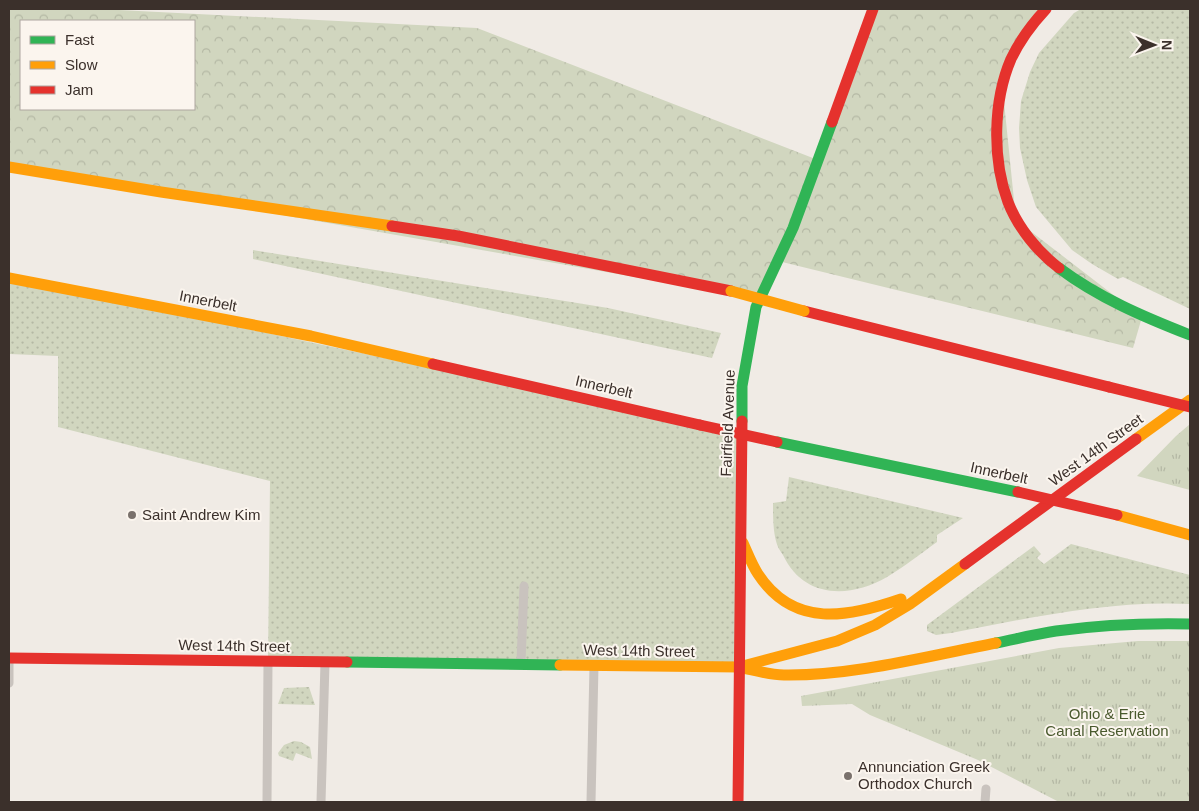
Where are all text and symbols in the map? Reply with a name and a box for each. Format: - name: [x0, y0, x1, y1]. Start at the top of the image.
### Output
- legend: [20, 20, 195, 110]
- north arrow: [1129, 20, 1179, 70]
- text: Fast: [65, 31, 95, 48]
- text: N: [1159, 40, 1175, 50]
- text: Slow: [65, 56, 98, 73]
- text: Jam: [65, 81, 93, 98]
- street label: Innerbelt: [178, 287, 239, 315]
- street label: Fairfield Avenue: [717, 369, 738, 477]
- street label: Innerbelt: [574, 372, 635, 402]
- street label: West 14th Street: [1046, 409, 1146, 489]
- street label: Innerbelt: [969, 458, 1030, 487]
- place label: Saint Andrew Kim: [142, 506, 260, 523]
- marker: Saint Andrew Kim: [126, 509, 138, 521]
- street label: West 14th Street: [178, 636, 291, 655]
- street label: West 14th Street: [583, 641, 696, 660]
- park label: Ohio & Erie Canal Reservation: [1045, 705, 1169, 739]
- place label: Annunciation Greek Orthodox Church: [858, 758, 990, 792]
- marker: Annunciation Greek Orthodox Church: [842, 770, 854, 782]

